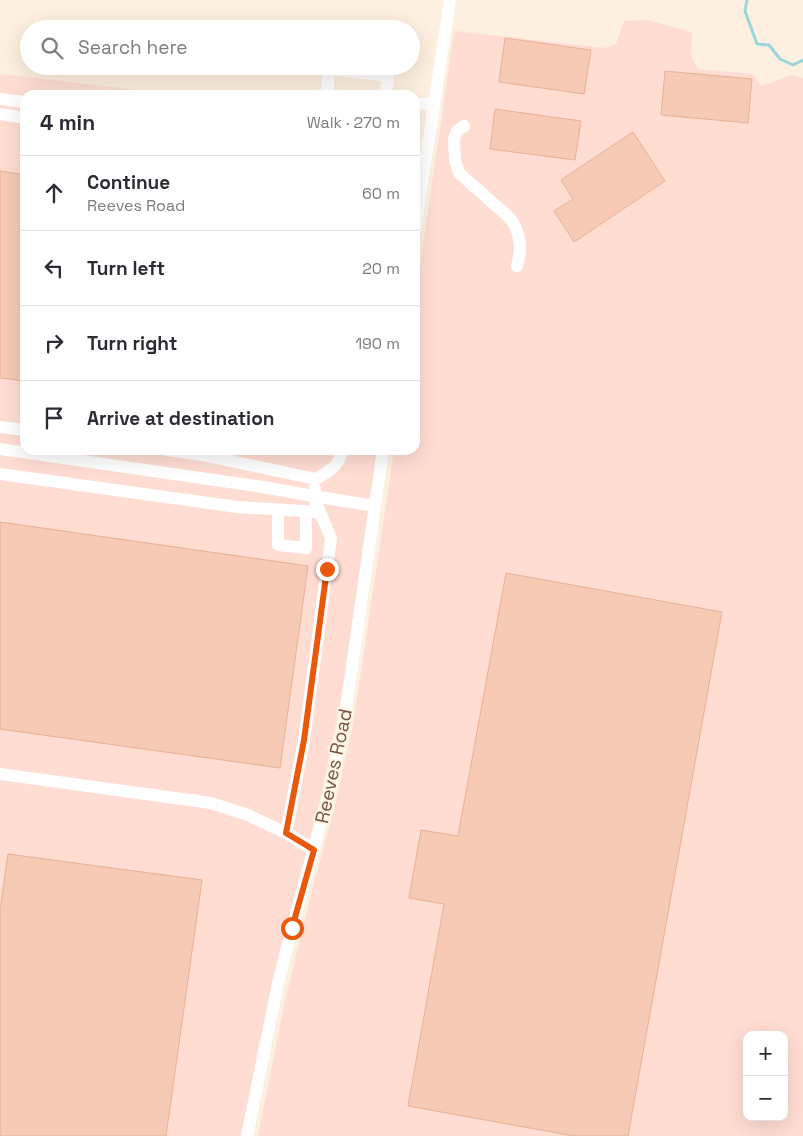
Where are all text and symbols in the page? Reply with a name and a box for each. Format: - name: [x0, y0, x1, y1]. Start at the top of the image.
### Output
- search box: [20, 20, 420, 75]
- icon: search: [38, 34, 66, 62]
- text: Search here: [78, 35, 188, 60]
- text: 4 min: [40, 109, 95, 136]
- text: Walk · 270 m: [307, 112, 400, 133]
- text: Continue: [87, 170, 170, 195]
- icon: ahead: [40, 179, 68, 207]
- text: 60 m: [362, 183, 400, 204]
- text: Reeves Road: [87, 195, 185, 216]
- icon: left: [40, 254, 68, 282]
- text: Turn left: [87, 256, 165, 281]
- text: 20 m: [362, 258, 400, 279]
- icon: right: [40, 329, 68, 357]
- text: Turn right: [87, 331, 177, 356]
- text: 190 m: [355, 333, 400, 354]
- icon: arrive: [40, 404, 68, 432]
- text: Arrive at destination: [87, 406, 275, 431]
- route end: [316, 558, 339, 581]
- street label: Reeves Road: [309, 706, 358, 826]
- route start: [281, 917, 304, 940]
- map controls: [743, 1031, 788, 1121]
- button: +: [743, 1031, 788, 1076]
- button: −: [743, 1076, 788, 1121]

